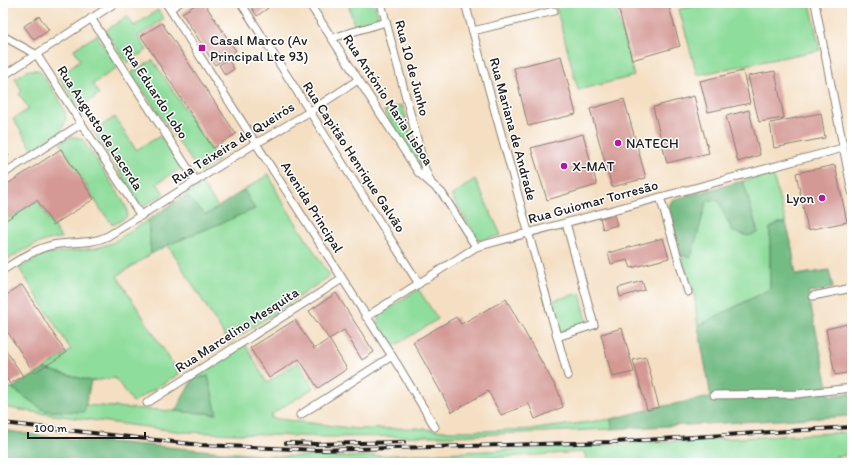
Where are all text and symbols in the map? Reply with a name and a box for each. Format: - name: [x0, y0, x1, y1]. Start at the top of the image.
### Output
- street label: Rua 10 de Junho: [391, 18, 433, 118]
- street label: Rua António Maria Lisboa: [339, 31, 437, 169]
- place label: Casal Marco (Av Principal Lte 93): [210, 32, 308, 65]
- street label: Rua Eduardo Lobo: [118, 42, 192, 142]
- marker: Casal Marco (Av Principal Lte 93): [197, 43, 207, 53]
- street label: Rua Mariana de Andrade: [486, 56, 540, 203]
- street label: Rua Augusto de Lacerda: [53, 62, 147, 194]
- street label: Rua Capitão Henrique Galvão: [299, 78, 409, 236]
- street label: Rua Teixeira de Queirós: [168, 98, 298, 188]
- place label: NATECH: [626, 135, 679, 152]
- marker: NATECH: [613, 138, 623, 148]
- street label: Avenida Principal: [277, 158, 347, 256]
- place label: X-MAT: [572, 158, 615, 175]
- marker: X-MAT: [559, 161, 569, 171]
- street label: Rua Guiomar Torresão: [526, 176, 660, 228]
- place label: Lyon: [786, 190, 815, 207]
- marker: Lyon: [817, 193, 827, 203]
- street label: Rua Marcelino Mesquita: [172, 283, 303, 376]
- scale bar: [28, 414, 145, 440]
- text: 100 m: [34, 421, 67, 435]

